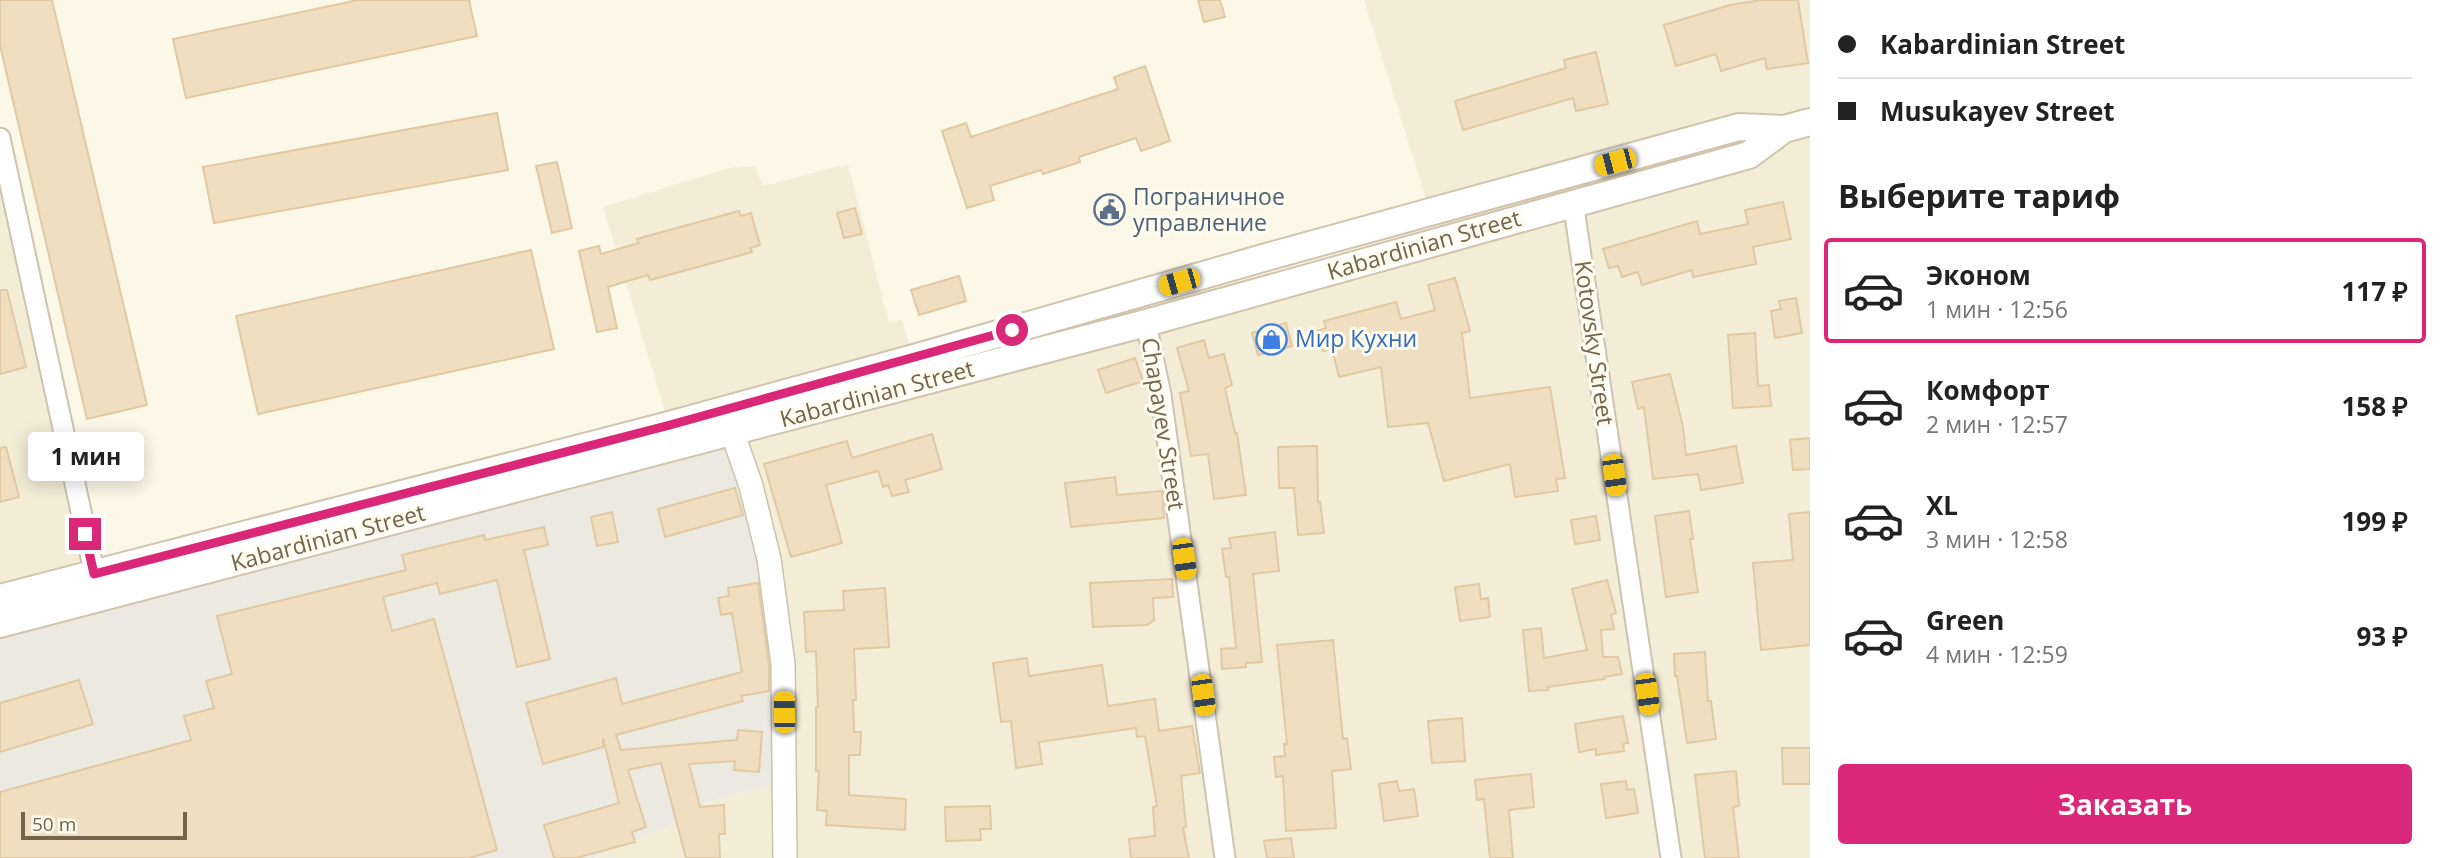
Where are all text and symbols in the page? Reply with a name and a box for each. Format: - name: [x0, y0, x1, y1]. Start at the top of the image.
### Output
- text: Kabardinian Street: [1880, 26, 2125, 62]
- text: Musukayev Street: [1880, 93, 2115, 129]
- car: [1592, 146, 1639, 178]
- text: Выберите тариф: [1838, 174, 2120, 217]
- place label: Пограничное управление: [1133, 180, 1285, 238]
- public building icon: Пограничное управление: [1093, 193, 1127, 227]
- street label: Kabardinian Street: [1323, 201, 1524, 287]
- text: Эконом: [1926, 257, 2031, 293]
- street label: Kotovsky Street: [1568, 258, 1622, 427]
- icon: car: [1842, 259, 1905, 322]
- car: [1156, 266, 1203, 298]
- text: 117 ₽: [2342, 273, 2408, 309]
- text: 1 мин · 12:56: [1926, 293, 2068, 325]
- route start: [996, 314, 1028, 346]
- shop icon: Мир Кухни: [1255, 322, 1289, 356]
- place label: Мир Кухни: [1295, 322, 1417, 354]
- street label: Chapayev Street: [1135, 335, 1193, 512]
- street label: Kabardinian Street: [776, 352, 977, 434]
- text: Комфорт: [1926, 372, 2050, 408]
- icon: car: [1842, 374, 1905, 437]
- text: 158 ₽: [2342, 388, 2408, 424]
- text: 2 мин · 12:57: [1926, 408, 2068, 440]
- callout: 1 мин: [27, 433, 143, 482]
- text: 1 мин: [51, 440, 121, 472]
- car: [1601, 453, 1628, 497]
- text: XL: [1926, 487, 1958, 523]
- icon: car: [1842, 489, 1905, 552]
- street label: Kabardinian Street: [227, 496, 428, 578]
- text: 199 ₽: [2342, 503, 2408, 539]
- route end: [69, 518, 101, 550]
- text: 3 мин · 12:58: [1926, 523, 2068, 555]
- car: [1171, 537, 1198, 581]
- text: Green: [1926, 602, 2004, 638]
- icon: car: [1842, 604, 1905, 667]
- text: 93 ₽: [2356, 618, 2408, 654]
- text: 4 мин · 12:59: [1926, 638, 2068, 670]
- car: [1634, 672, 1661, 716]
- car: [1190, 673, 1217, 717]
- car: [774, 691, 795, 733]
- button: Заказать: [1838, 764, 2412, 844]
- scale bar: [21, 809, 187, 841]
- text: 50 m: [32, 811, 76, 837]

